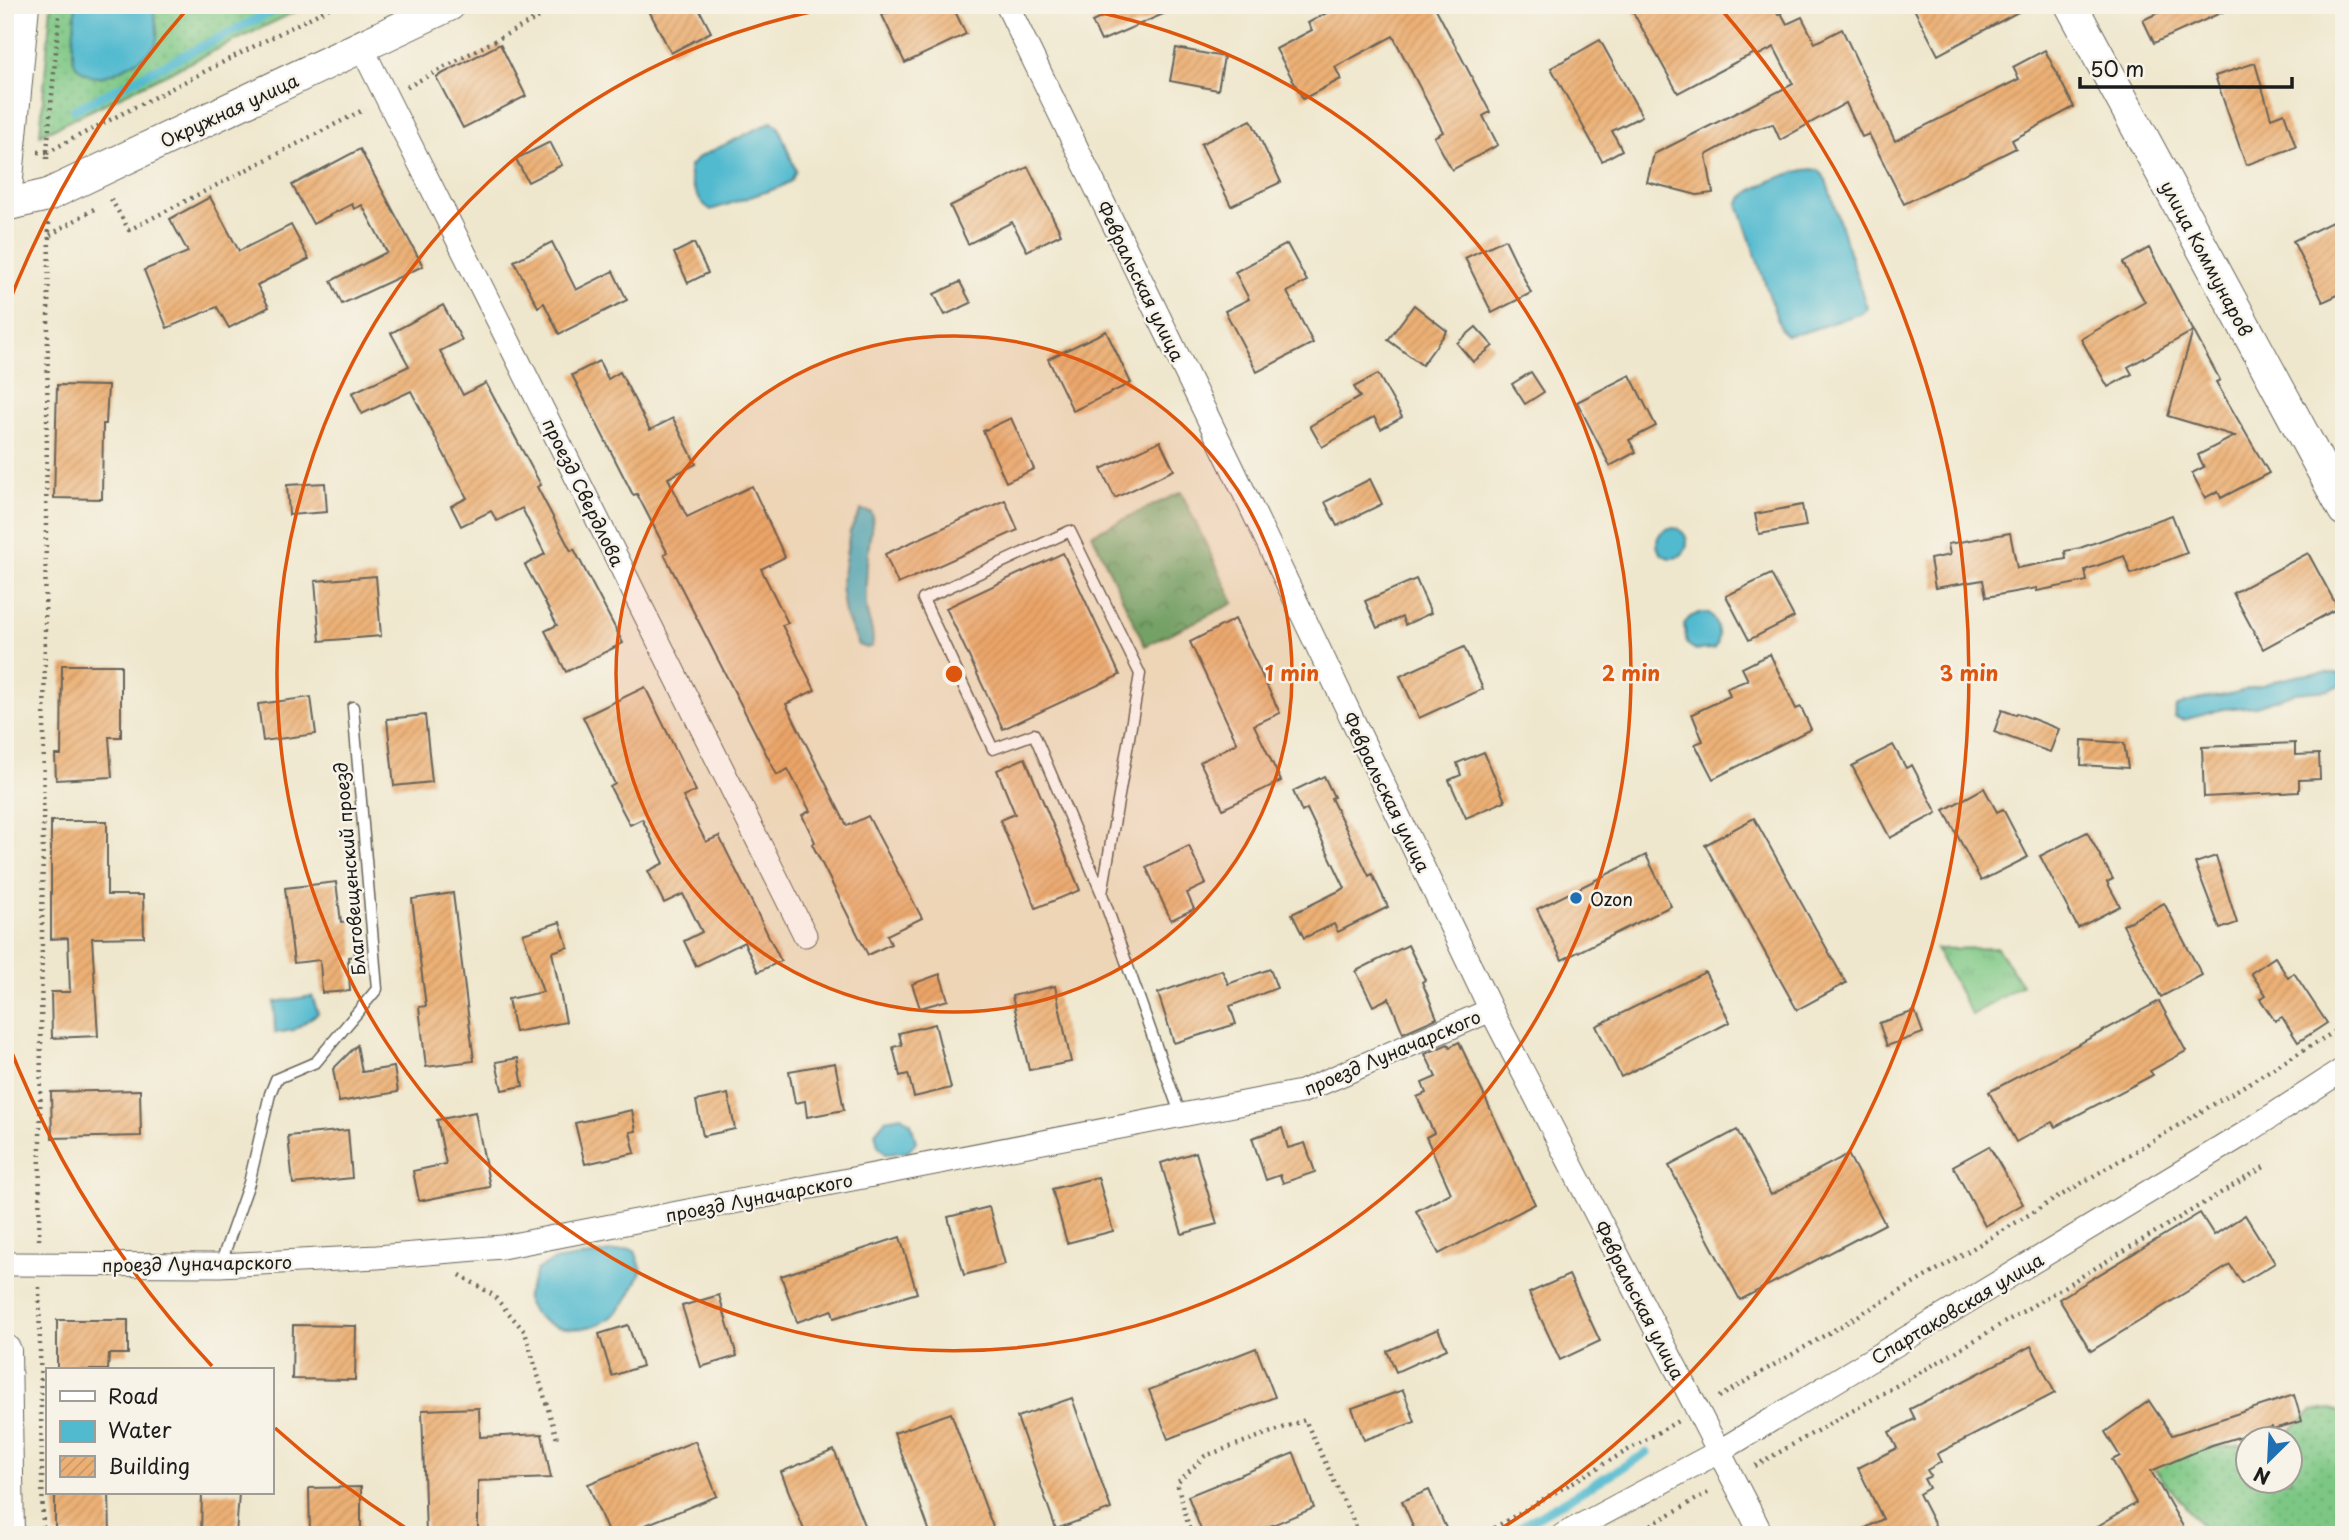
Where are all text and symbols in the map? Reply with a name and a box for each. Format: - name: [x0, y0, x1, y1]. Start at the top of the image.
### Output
- scale bar: [2080, 46, 2291, 90]
- text: 50 m: [2090, 52, 2144, 84]
- street label: Окружная улица: [155, 66, 303, 154]
- street label: улица Коммунаров: [2154, 175, 2260, 341]
- street label: Февральская улица: [1090, 196, 1192, 366]
- street label: проезд Свердлова: [536, 413, 632, 571]
- text: 1 min: [1265, 656, 1319, 688]
- text: 2 min: [1602, 656, 1660, 688]
- text: 3 min: [1939, 656, 1999, 688]
- centre of rings: [942, 662, 966, 686]
- street label: Февральская улица: [1336, 707, 1438, 877]
- street label: Благовещенский проезд: [326, 761, 372, 977]
- place label: Ozon: [1590, 885, 1633, 912]
- marker: Ozon: [1568, 890, 1584, 906]
- street label: проезд Луначарского: [1299, 1002, 1485, 1102]
- street label: проезд Луначарского: [663, 1166, 855, 1228]
- street label: Февральская улица: [1588, 1216, 1692, 1385]
- street label: Спартаковская улица: [1866, 1245, 2049, 1370]
- street label: проезд Луначарского: [102, 1248, 292, 1278]
- legend: [46, 1368, 273, 1494]
- text: Road: [108, 1379, 159, 1411]
- text: Water: [108, 1413, 172, 1445]
- north arrow: [2234, 1424, 2304, 1494]
- text: Building: [108, 1449, 190, 1481]
- text: N: [2249, 1461, 2274, 1492]

